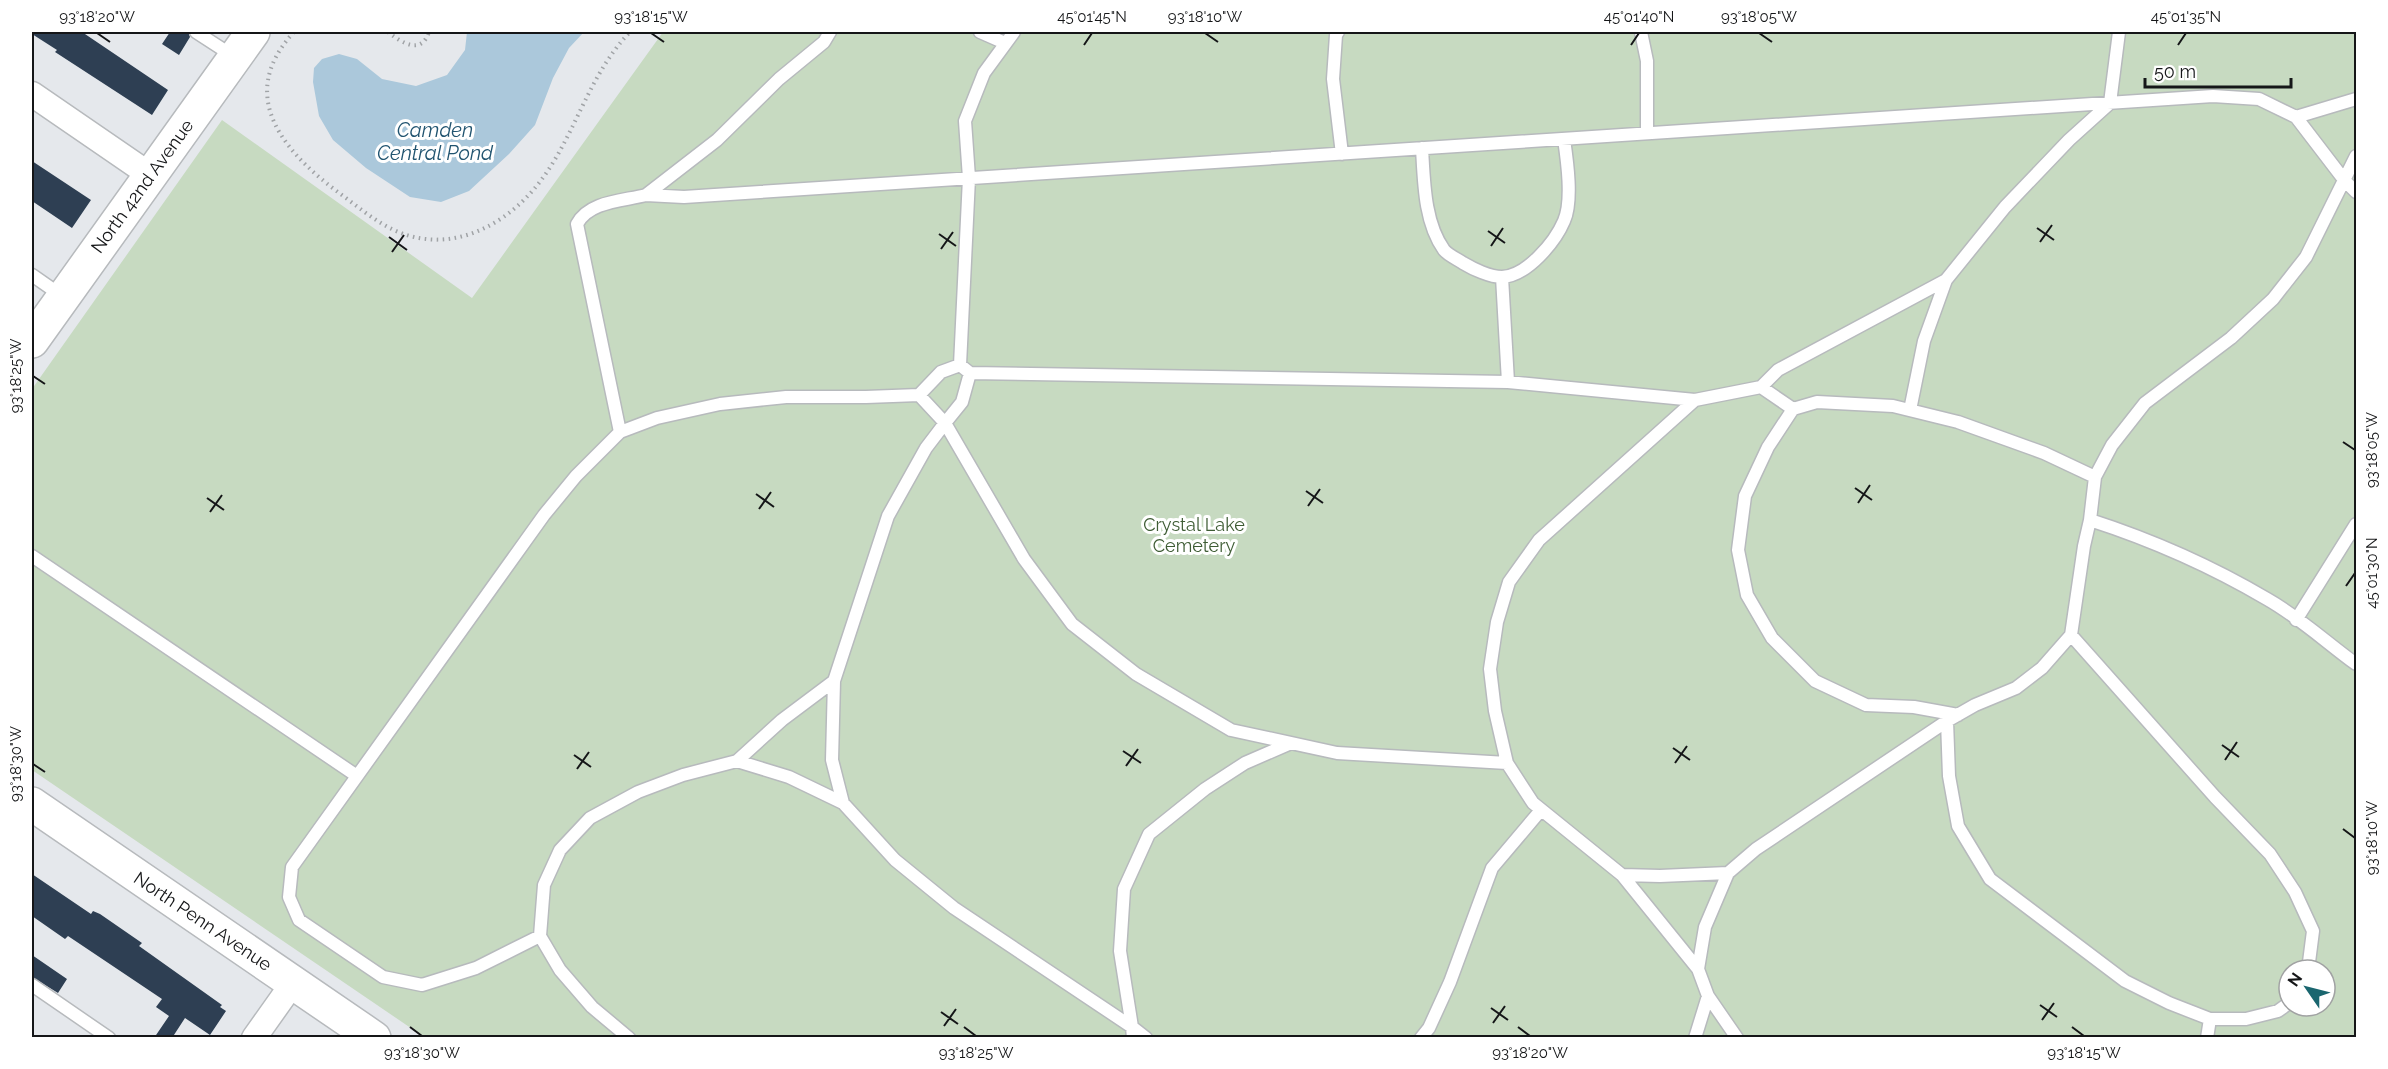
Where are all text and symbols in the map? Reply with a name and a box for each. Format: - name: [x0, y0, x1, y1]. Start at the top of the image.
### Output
- text: 93°18'20"W: [59, 8, 135, 26]
- text: 93°18'15"W: [614, 8, 688, 26]
- text: 45°01'45"N: [1057, 8, 1127, 26]
- text: 93°18'10"W: [1168, 8, 1242, 26]
- text: 45°01'40"N: [1604, 8, 1674, 26]
- text: 93°18'05"W: [1721, 8, 1797, 26]
- text: 45°01'35"N: [2151, 8, 2221, 26]
- scale bar: [2145, 51, 2290, 89]
- text: 50 m: [2154, 61, 2196, 82]
- street label: North 42nd Avenue: [86, 115, 198, 257]
- water label: Camden Central Pond: [377, 118, 494, 165]
- text: 93°18'25"W: [7, 338, 25, 413]
- text: 93°18'05"W: [2363, 412, 2381, 488]
- park label: Crystal Lake Cemetery: [1143, 514, 1245, 556]
- text: 45°01'30"N: [2363, 537, 2381, 609]
- text: 93°18'30"W: [7, 726, 25, 802]
- text: 93°18'10"W: [2363, 801, 2381, 875]
- street label: North Penn Avenue: [130, 867, 276, 975]
- north arrow: [2277, 958, 2337, 1018]
- text: N: [2284, 969, 2306, 990]
- text: 93°18'30"W: [384, 1044, 460, 1062]
- text: 93°18'25"W: [939, 1044, 1014, 1062]
- text: 93°18'20"W: [1492, 1044, 1568, 1062]
- text: 93°18'15"W: [2047, 1044, 2121, 1062]

